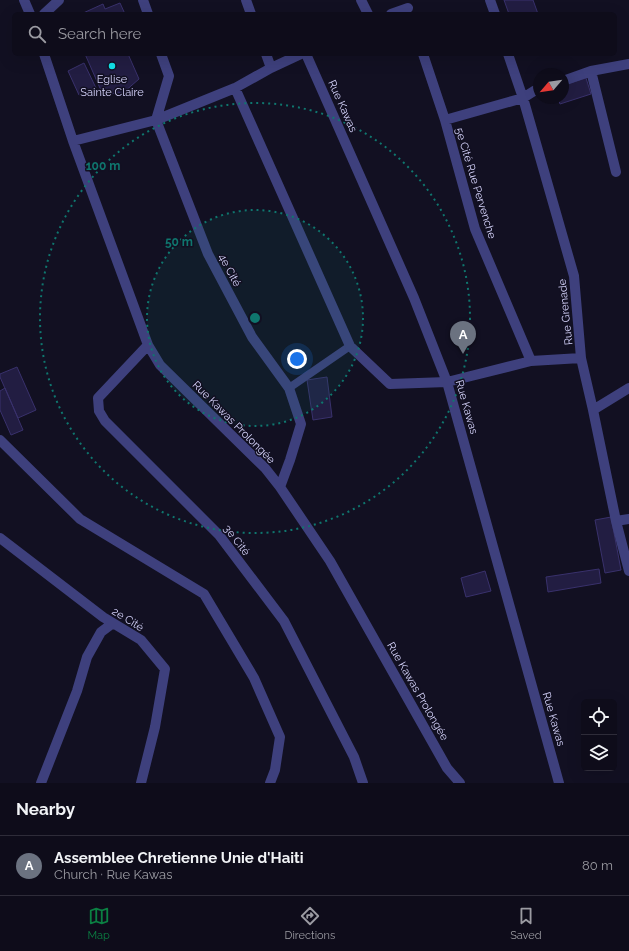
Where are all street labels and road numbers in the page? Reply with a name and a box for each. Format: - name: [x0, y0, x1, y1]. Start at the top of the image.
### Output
- street label: Rue Kawas: [325, 78, 360, 134]
- street label: 5e Cité Rue Pervenche: [452, 126, 499, 241]
- street label: 4e Cité: [216, 252, 244, 289]
- street label: Rue Grenade: [555, 278, 575, 346]
- street label: Rue Kawas Prolongée: [190, 378, 278, 467]
- street label: Rue Kawas: [453, 378, 480, 436]
- street label: 3e Cité: [221, 522, 253, 559]
- street label: 2e Cité: [109, 605, 146, 634]
- street label: Rue Kawas Prolongée: [384, 640, 451, 743]
- street label: Rue Kawas: [540, 690, 567, 748]

